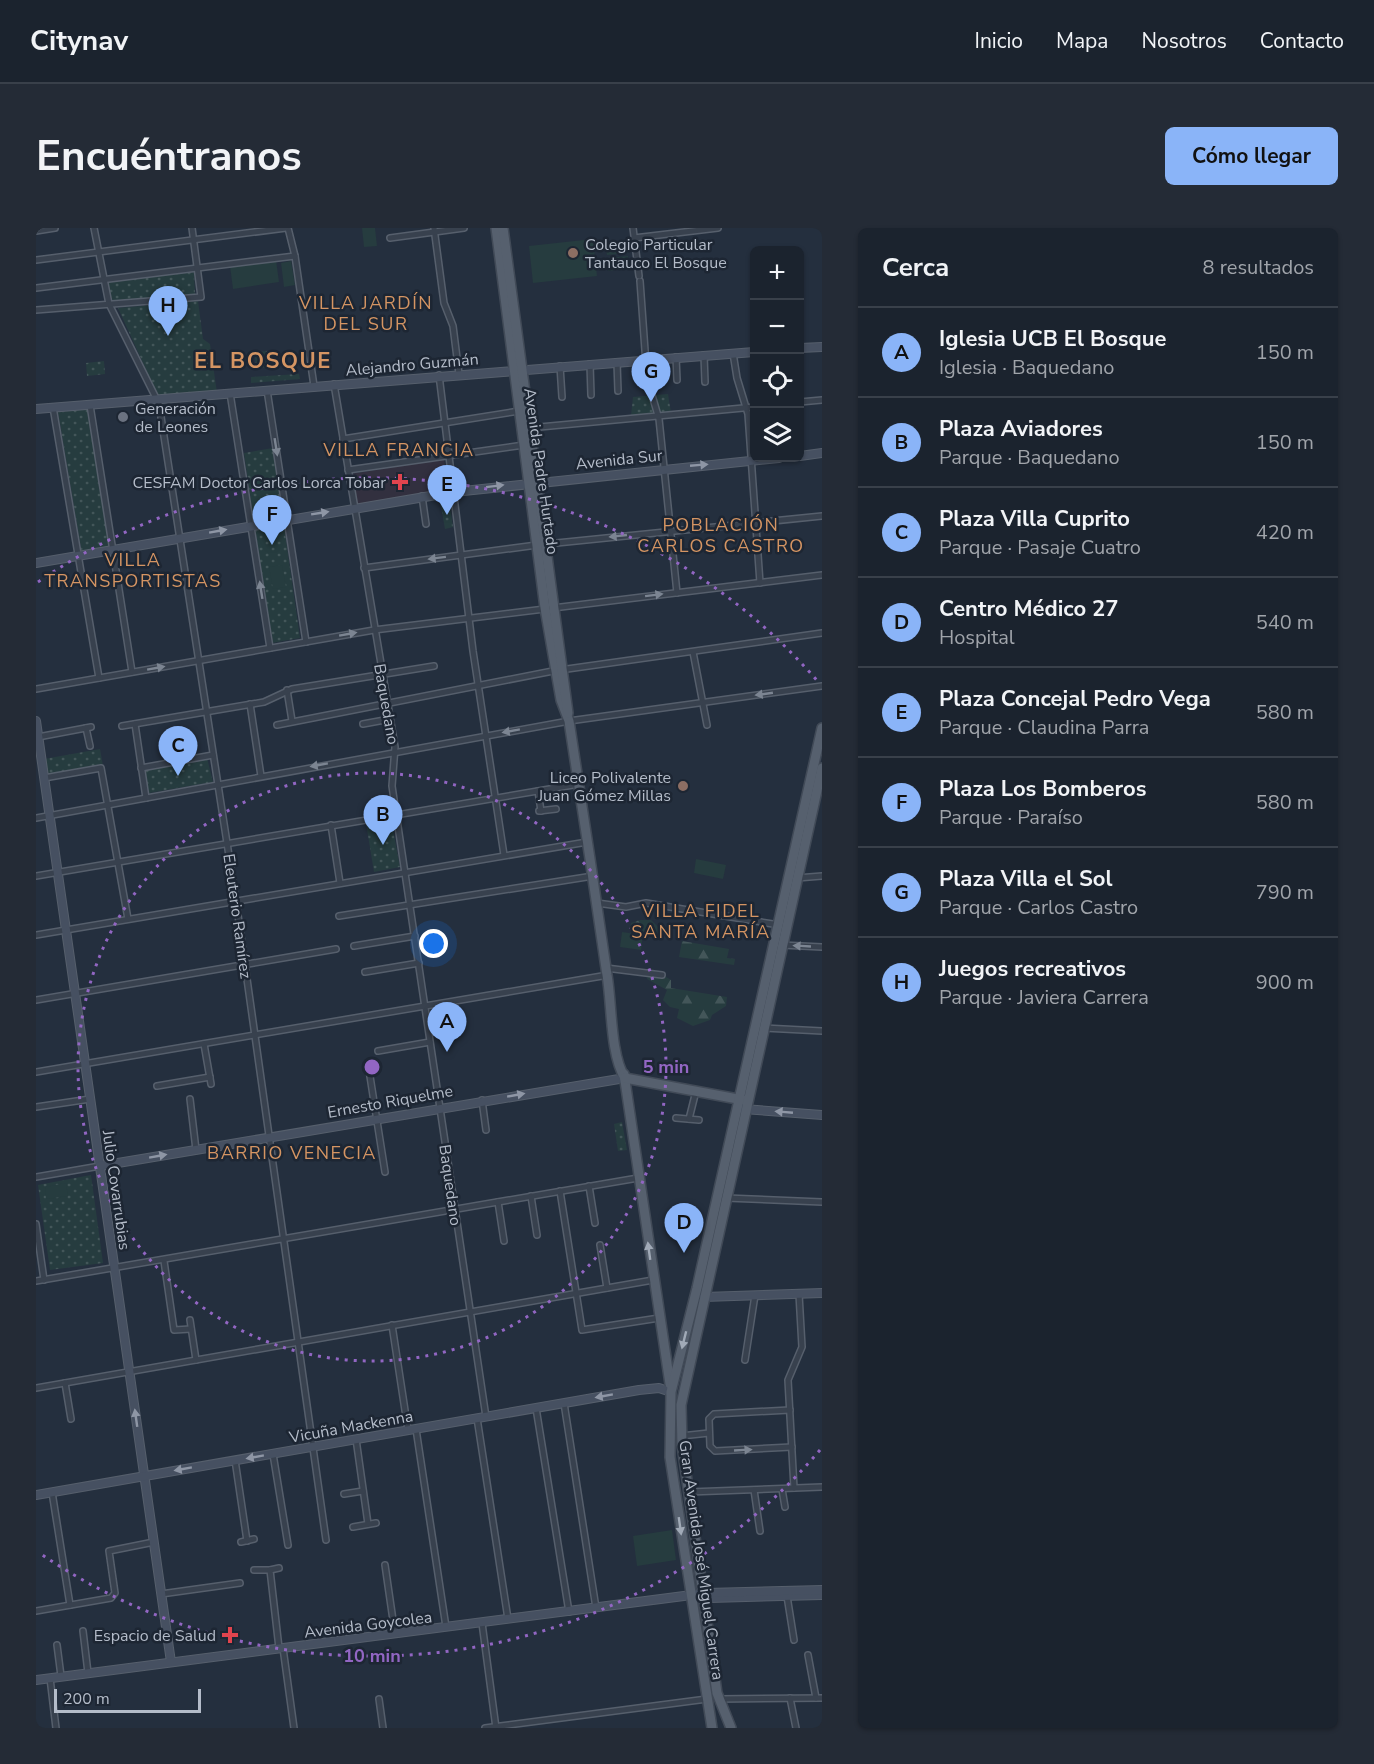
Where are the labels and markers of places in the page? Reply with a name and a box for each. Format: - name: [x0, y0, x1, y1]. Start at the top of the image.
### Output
- place label: Colegio Particular Tantauco El Bosque: [585, 234, 727, 274]
- marker: Colegio Particular Tantauco El Bosque: [566, 246, 580, 260]
- pin: H: [148, 286, 188, 336]
- pin: G: [632, 352, 670, 402]
- place label: Generación de Leones: [135, 398, 216, 438]
- marker: Generación de Leones: [116, 410, 130, 424]
- pin: E: [428, 466, 466, 515]
- place label: CESFAM Doctor Carlos Lorca Tobar: [133, 472, 386, 494]
- marker: CESFAM Doctor Carlos Lorca Tobar: [391, 473, 409, 491]
- pin: F: [252, 496, 292, 545]
- pin: C: [158, 726, 198, 776]
- place label: Liceo Polivalente Juan Gómez Millas: [537, 767, 671, 807]
- marker: Liceo Polivalente Juan Gómez Millas: [676, 779, 690, 793]
- pin: B: [364, 796, 402, 845]
- pin: A: [428, 1002, 466, 1052]
- centre of rings: [362, 1057, 382, 1077]
- pin: D: [664, 1204, 704, 1253]
- place label: Espacio de Salud: [94, 1625, 216, 1647]
- marker: Espacio de Salud: [221, 1626, 239, 1644]

